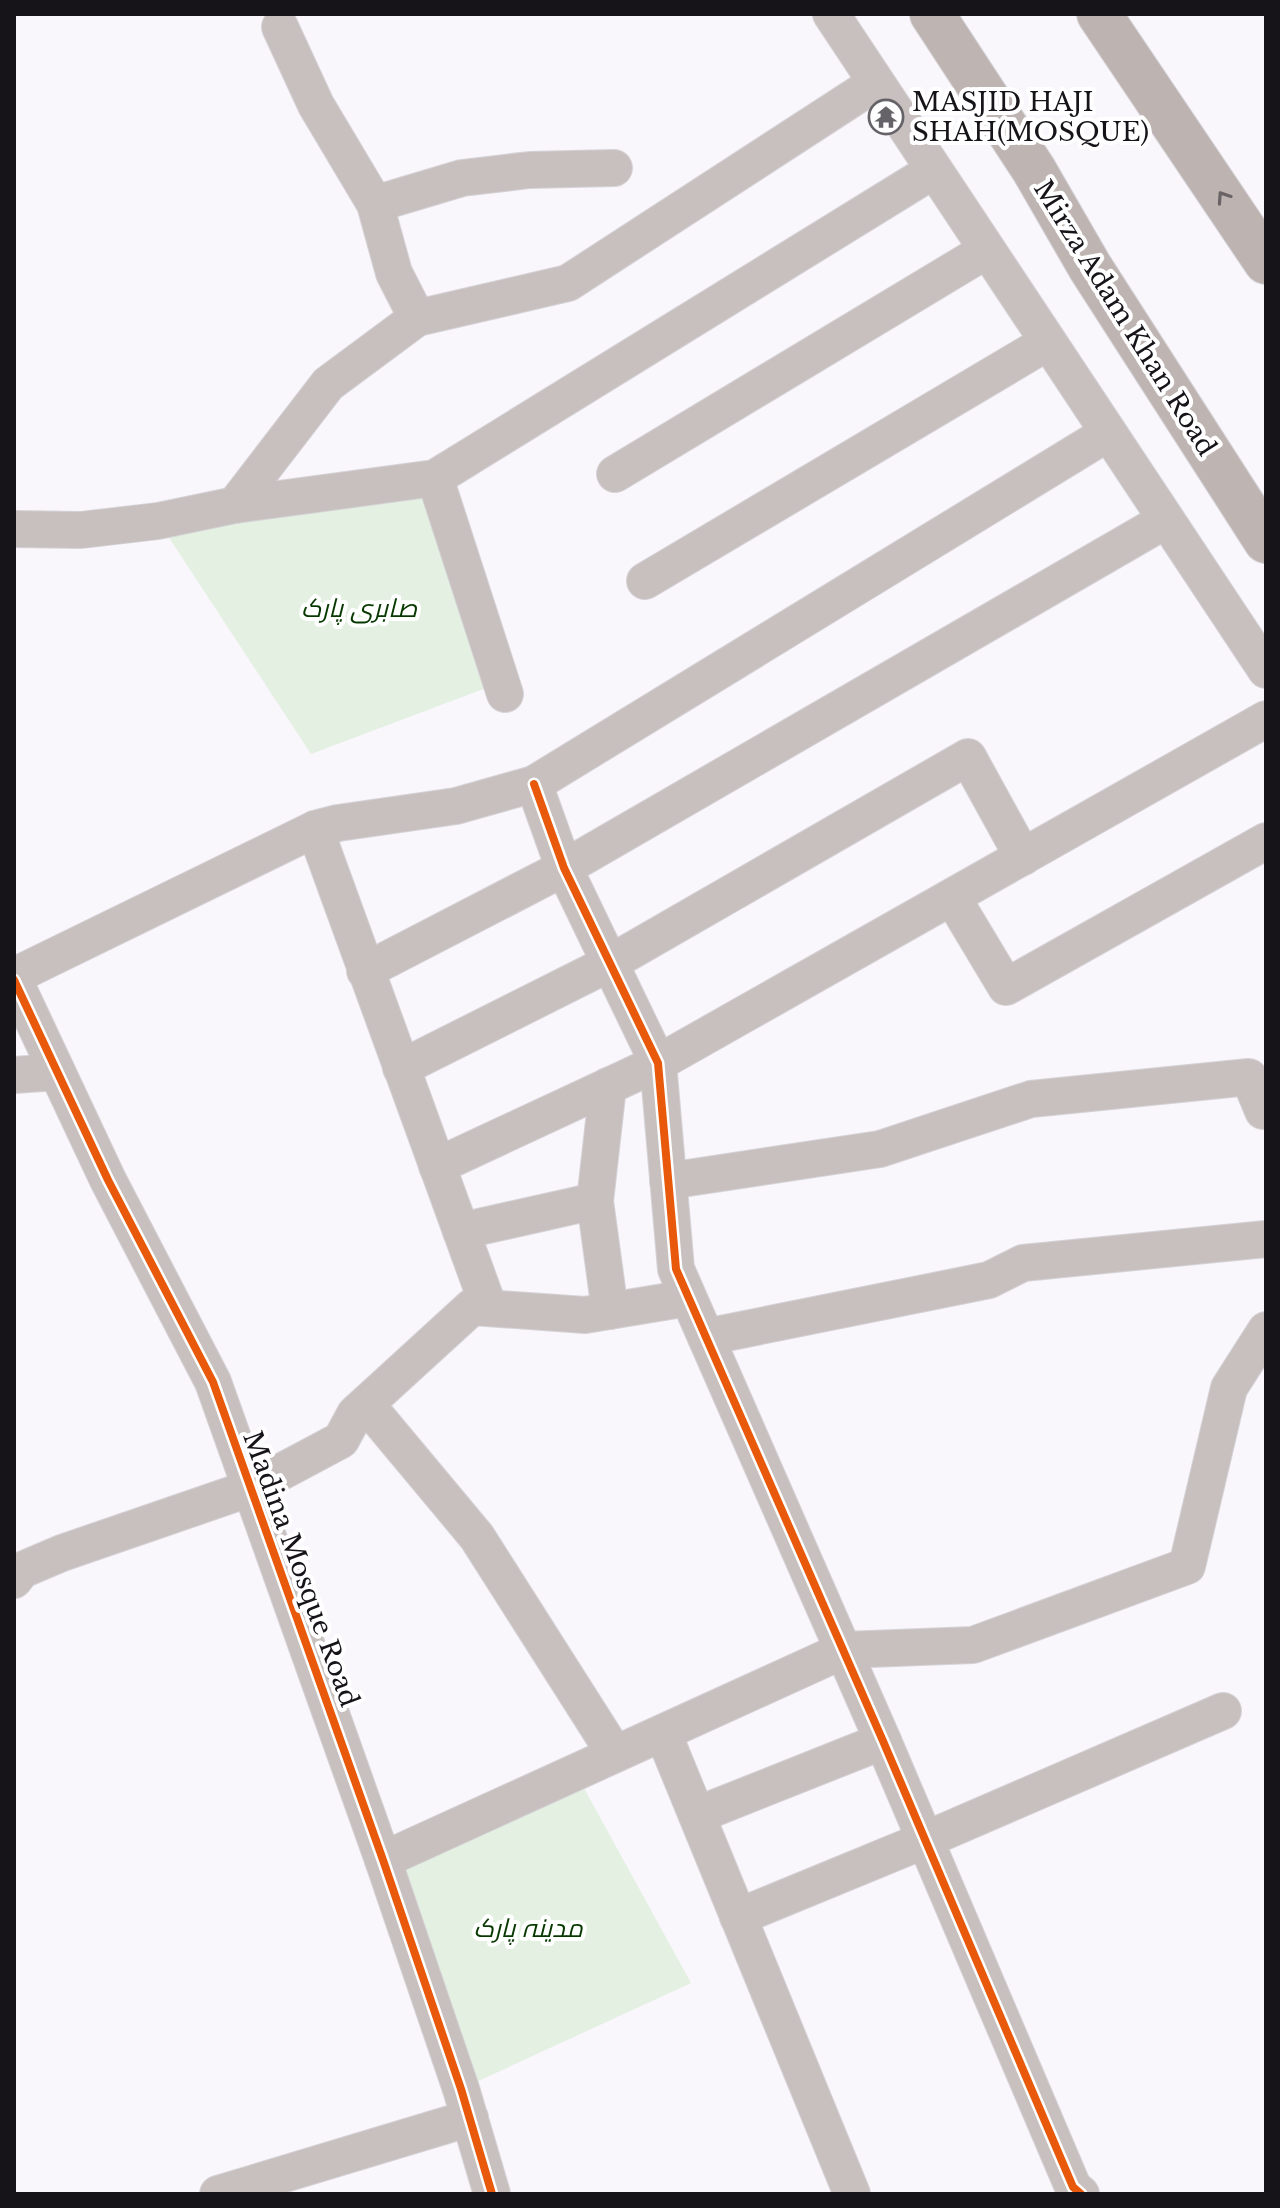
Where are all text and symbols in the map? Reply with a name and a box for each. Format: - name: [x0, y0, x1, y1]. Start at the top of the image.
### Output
- place label: MASJID HAJI SHAH(MOSQUE): [912, 86, 1149, 148]
- temple icon: MASJID HAJI SHAH(MOSQUE): [867, 98, 905, 136]
- street label: Mirza Adam Khan Road: [1027, 174, 1223, 462]
- one-way arrow: [1217, 191, 1232, 206]
- park label: صابری پارک: [301, 592, 418, 625]
- street label: Madina Mosque Road: [236, 1427, 366, 1711]
- park label: مدینہ پارک: [473, 1912, 583, 1945]

